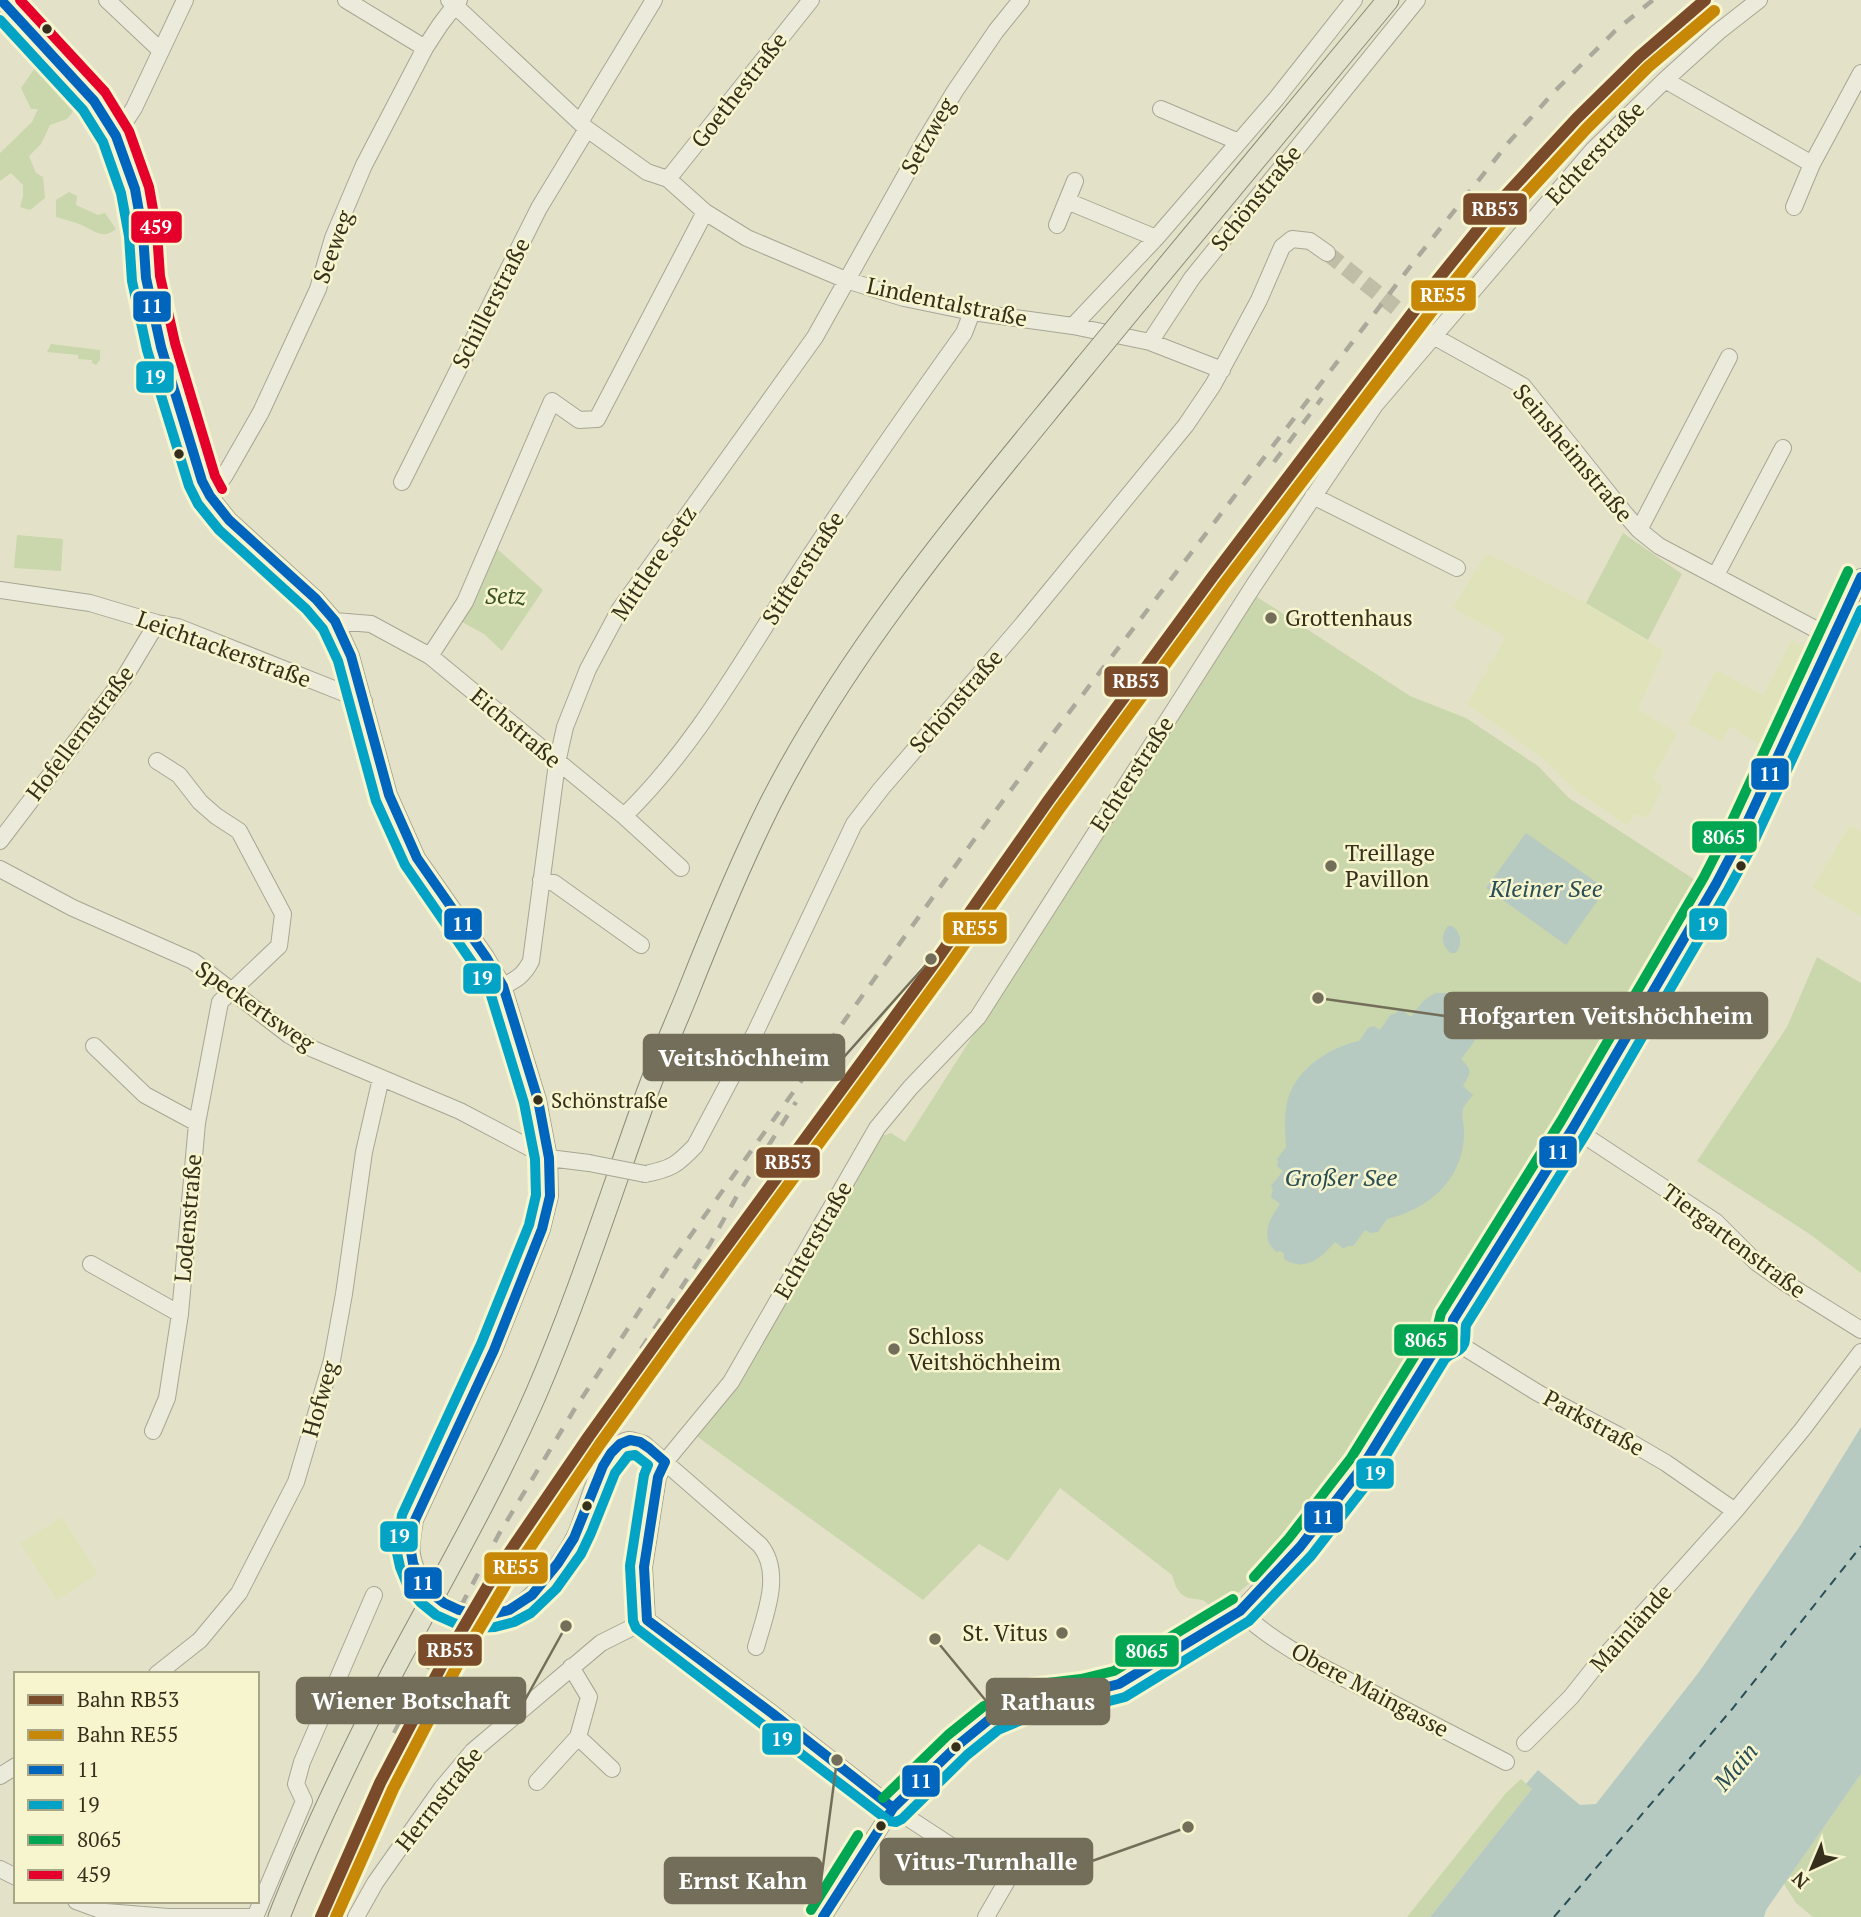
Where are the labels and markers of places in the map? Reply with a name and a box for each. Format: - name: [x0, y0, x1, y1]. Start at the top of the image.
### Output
- unlabelled marker: [40, 22, 54, 36]
- unlabelled marker: [172, 447, 186, 461]
- place label: Grottenhaus: [1285, 602, 1413, 633]
- marker: Grottenhaus: [1263, 610, 1279, 626]
- place label: Treillage Pavillon: [1345, 837, 1435, 894]
- marker: Treillage Pavillon: [1323, 858, 1339, 874]
- unlabelled marker: [1734, 859, 1748, 873]
- callout: Hofgarten Veitshöchheim: [1445, 993, 1767, 1038]
- callout: Veitshöchheim: [644, 1035, 844, 1080]
- place label: Schönstraße: [551, 1086, 668, 1114]
- marker: Schönstraße: [531, 1093, 545, 1107]
- place label: Schloss Veitshöchheim: [908, 1320, 1061, 1377]
- marker: Schloss Veitshöchheim: [886, 1341, 902, 1357]
- unlabelled marker: [580, 1499, 594, 1513]
- place label: St. Vitus: [962, 1617, 1048, 1648]
- marker: St. Vitus: [1054, 1625, 1070, 1641]
- callout: Wiener Botschaft: [297, 1678, 525, 1723]
- callout: Rathaus: [987, 1679, 1109, 1724]
- unlabelled marker: [949, 1740, 963, 1754]
- unlabelled marker: [874, 1819, 888, 1833]
- callout: Vitus-Turnhalle: [881, 1839, 1092, 1884]
- callout: Ernst Kahn: [665, 1858, 821, 1903]

